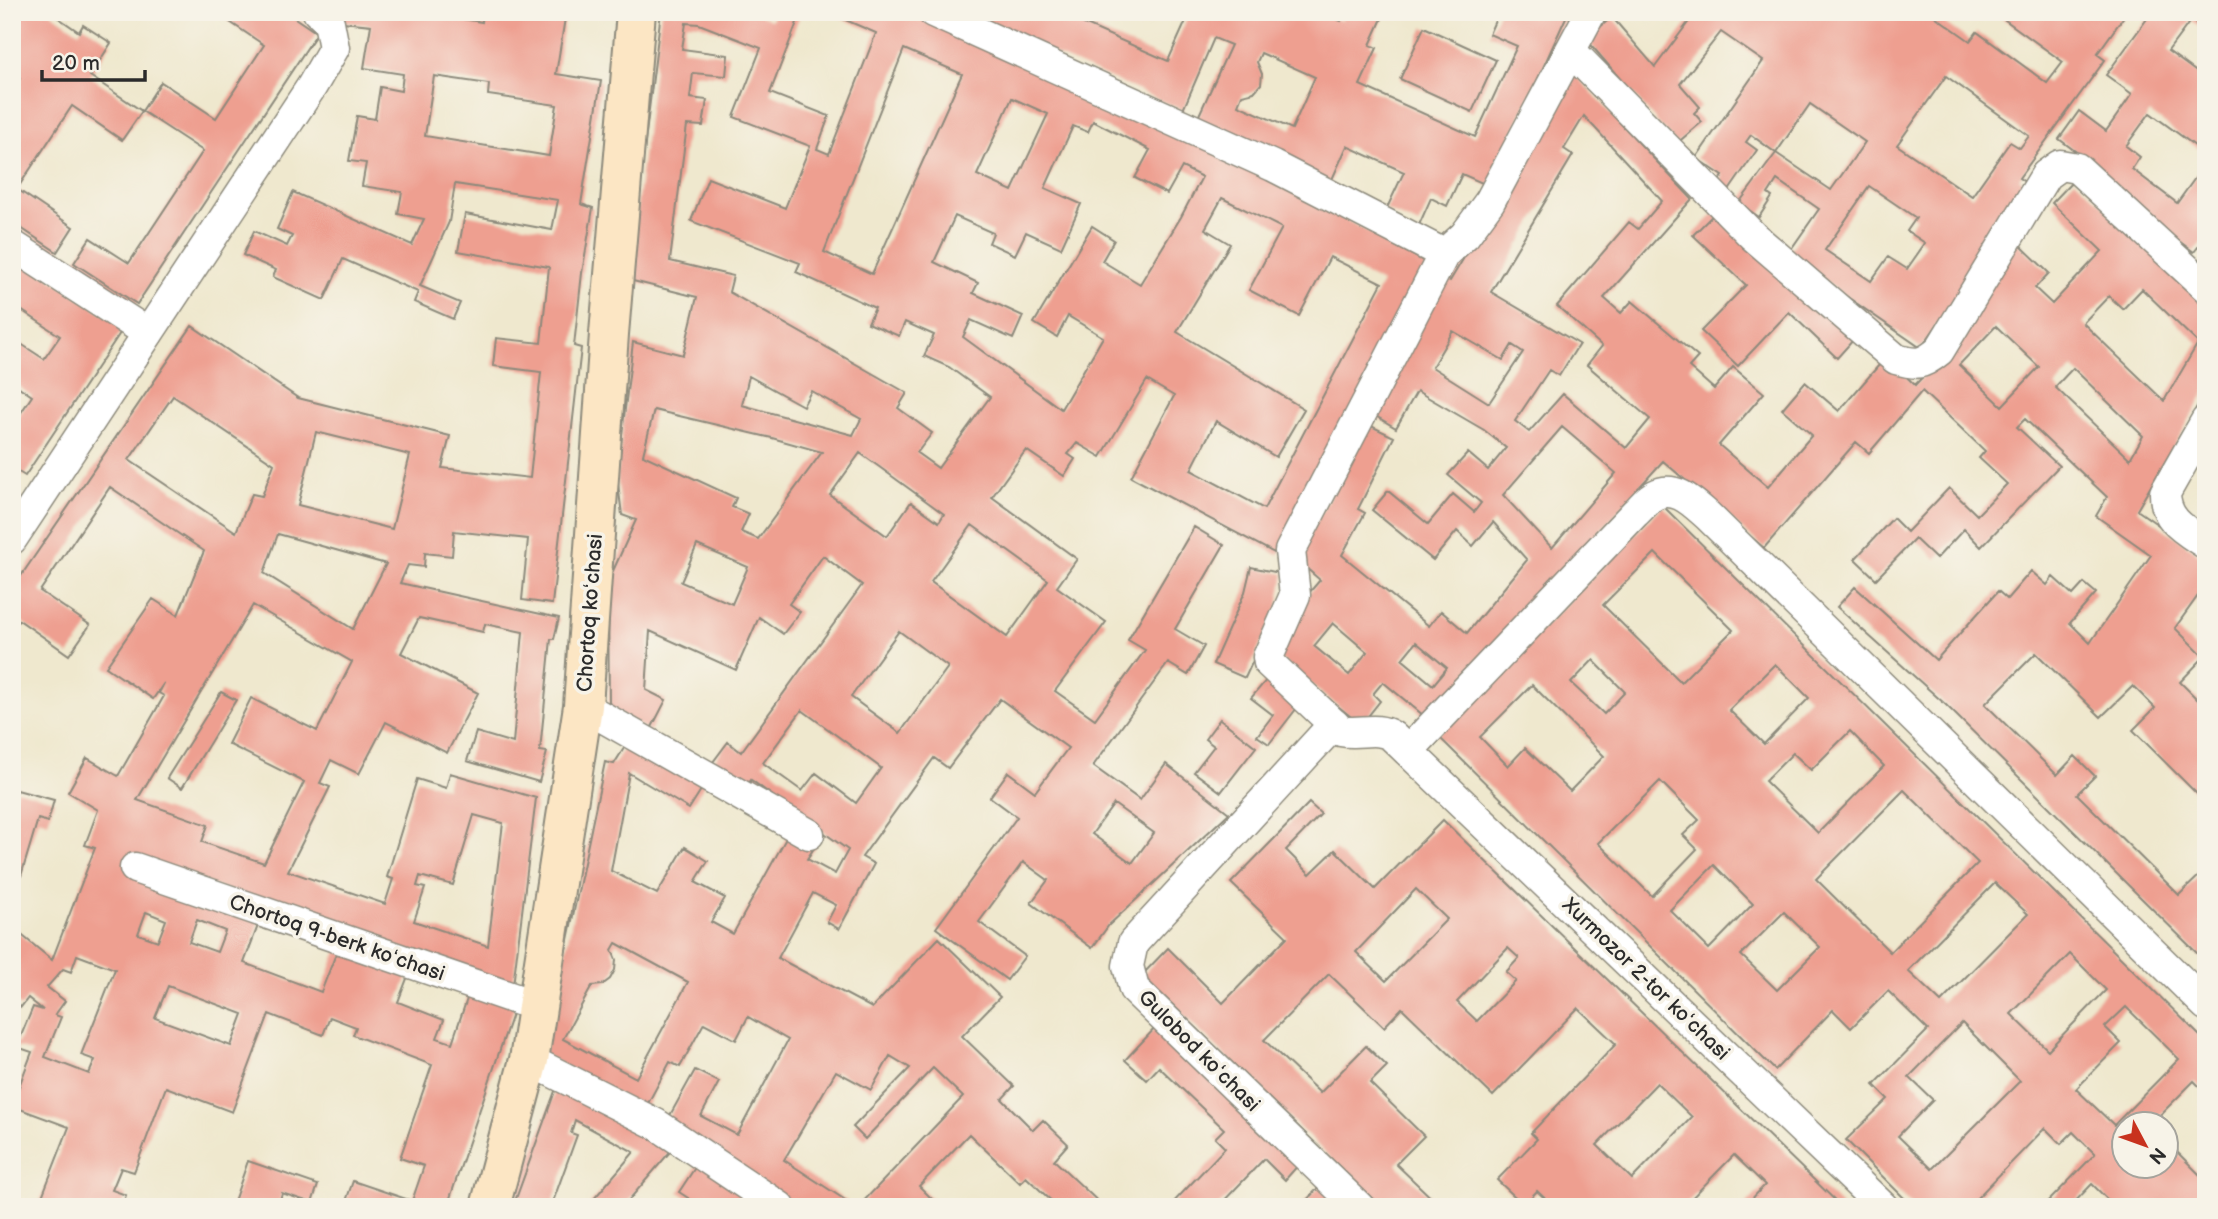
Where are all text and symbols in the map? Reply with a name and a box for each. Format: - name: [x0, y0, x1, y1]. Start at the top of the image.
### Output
- scale bar: [42, 38, 145, 82]
- text: 20 m: [52, 51, 100, 76]
- street label: Chortoq koʻchasi: [572, 533, 608, 693]
- street label: Chortoq 9-berk koʻchasi: [226, 889, 448, 987]
- street label: Xurmozor 2-tor koʻchasi: [1556, 892, 1735, 1065]
- street label: Gulobod koʻchasi: [1133, 985, 1265, 1117]
- north arrow: [2110, 1110, 2180, 1180]
- text: N: [2143, 1142, 2170, 1168]

